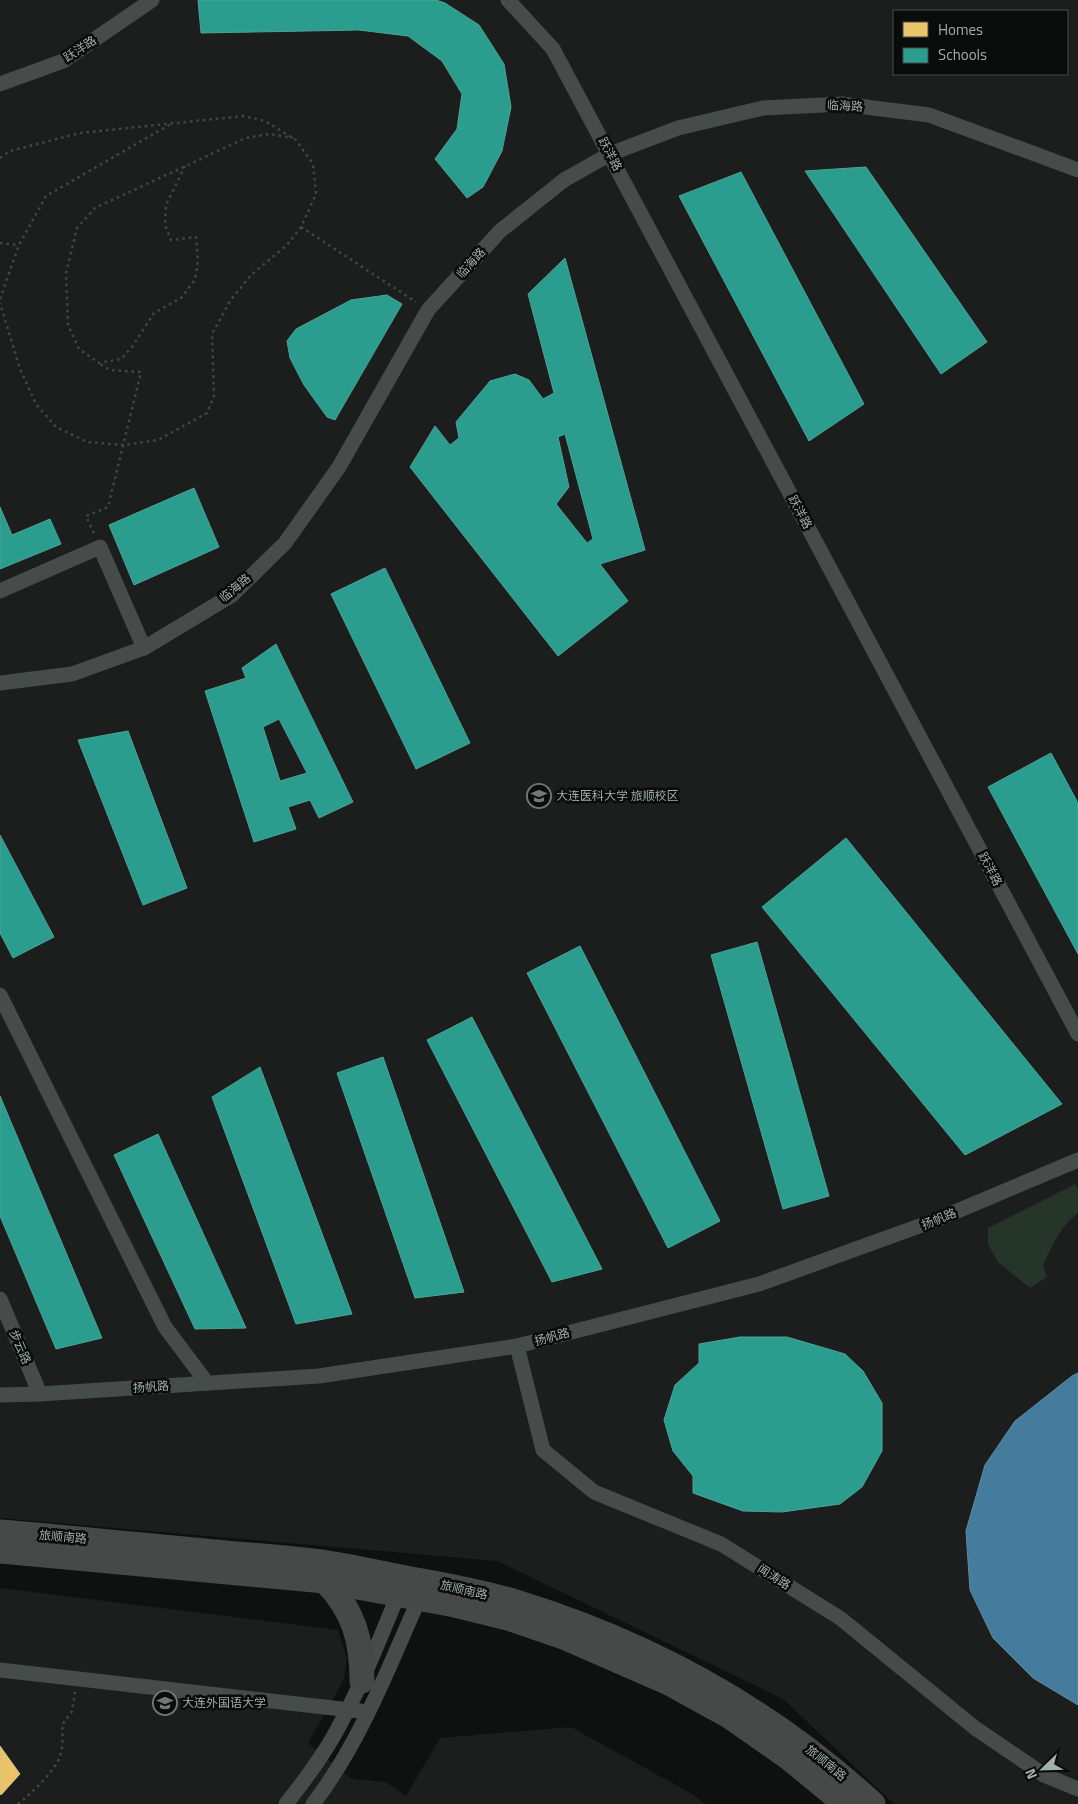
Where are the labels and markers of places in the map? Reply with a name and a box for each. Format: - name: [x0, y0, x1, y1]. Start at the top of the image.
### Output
- school or university icon: 大连医科大学 旅顺校区: [526, 783, 552, 809]
- place label: 大连医科大学 旅顺校区: [556, 786, 679, 805]
- school or university icon: 大连外国语大学: [152, 1690, 178, 1716]
- place label: 大连外国语大学: [182, 1693, 266, 1712]

